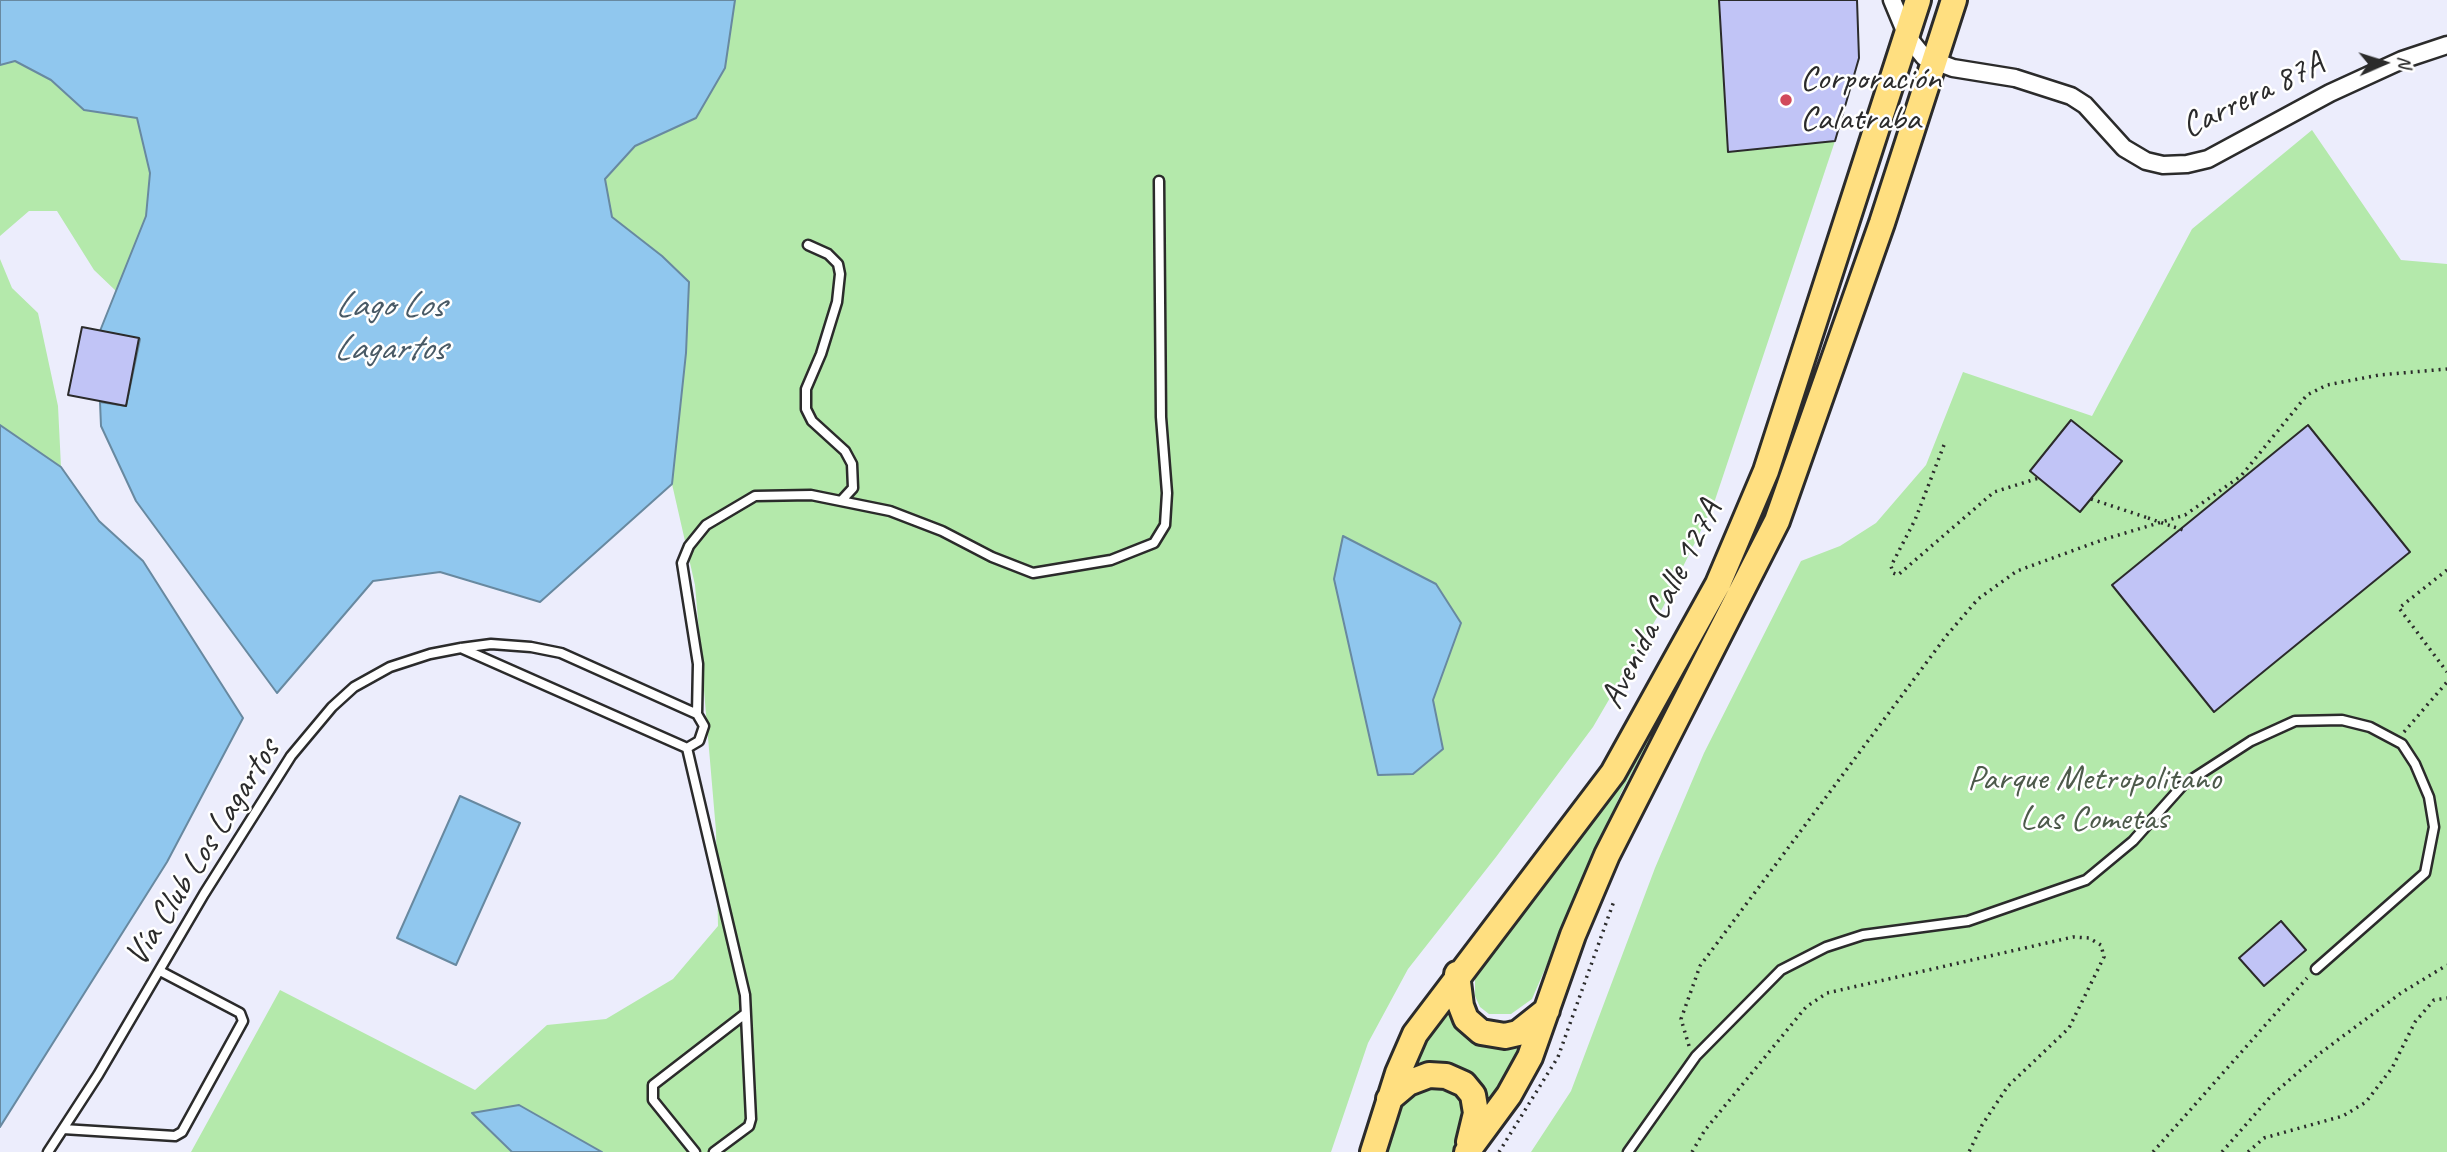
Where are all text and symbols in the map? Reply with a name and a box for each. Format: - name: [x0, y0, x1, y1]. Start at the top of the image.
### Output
- north arrow: [2349, 28, 2419, 98]
- street label: Carrera 87A: [2175, 44, 2331, 148]
- text: N: [2393, 55, 2417, 68]
- place label: Corporación Calatraba: [1800, 59, 1941, 141]
- marker: Corporación Calatraba: [1778, 92, 1794, 108]
- water label: Lago Los Lagartos: [333, 284, 445, 371]
- street label: Avenida Calle 127A: [1592, 494, 1732, 716]
- street label: Vía Club Los Lagartos: [116, 732, 290, 974]
- park label: Parque Metropolitano Las Cometas: [1967, 759, 2221, 841]

